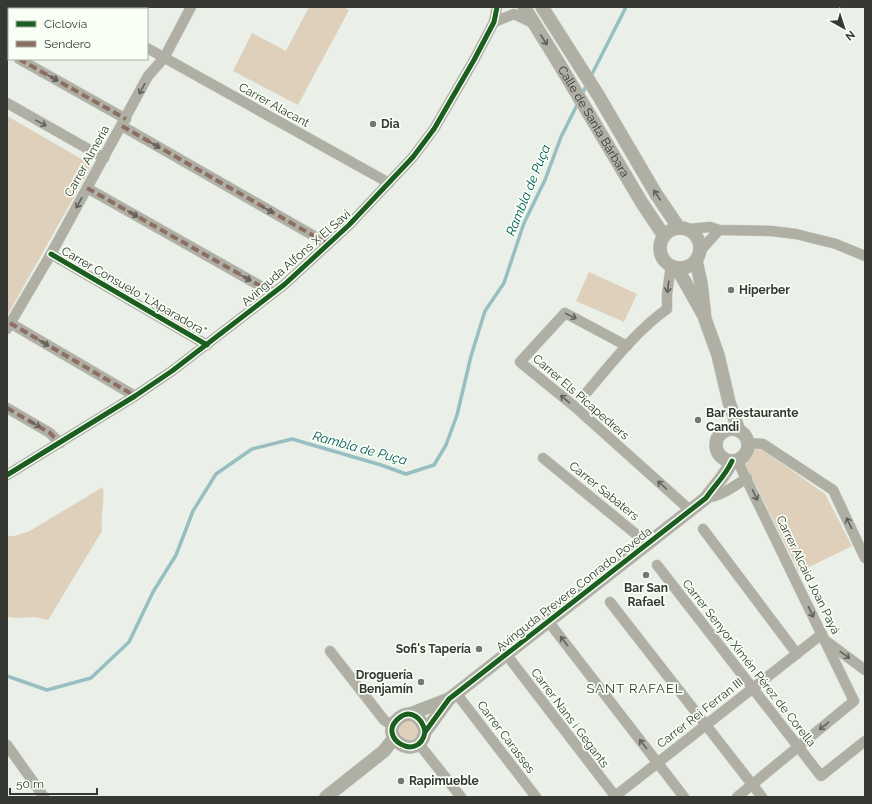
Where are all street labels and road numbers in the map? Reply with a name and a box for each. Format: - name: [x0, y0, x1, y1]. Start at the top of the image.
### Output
- street label: Calle de Santa Bárbara: [555, 63, 632, 180]
- street label: Carrer Alacant: [236, 80, 312, 130]
- street label: Carrer Almeria: [62, 123, 112, 199]
- street label: Avinguda Alfons X El Savi: [239, 207, 353, 309]
- street label: Carrer Consuelo "L'Aparadora": [59, 244, 209, 338]
- street label: Carrer Els Picapedrers: [530, 351, 632, 443]
- street label: Carrer Sabaters: [566, 459, 642, 524]
- street label: Carrer Alcaid Joan Payá: [773, 513, 843, 637]
- street label: Avinguda Prevere Conrado Poveda: [494, 524, 654, 654]
- street label: Carrer Senyor Ximén Pérez de Corella: [679, 577, 819, 749]
- street label: Carrer Nans i Gegants: [528, 666, 612, 771]
- street label: Carrer Rei Ferran III: [654, 675, 746, 751]
- street label: Carrer Carasses: [474, 698, 538, 776]

